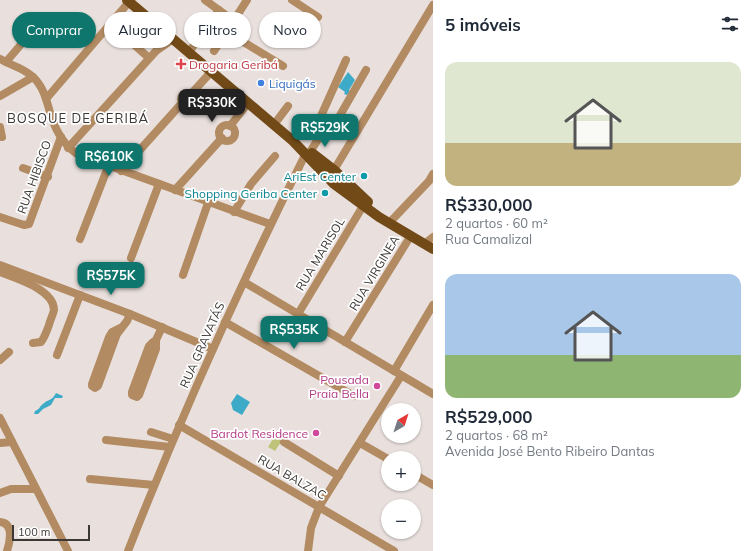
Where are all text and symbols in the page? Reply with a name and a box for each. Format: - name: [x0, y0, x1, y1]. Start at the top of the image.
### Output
- chip: Comprar: [12, 12, 96, 48]
- chip: Alugar: [104, 12, 176, 48]
- chip: Filtros: [184, 12, 251, 48]
- chip: Novo: [259, 12, 321, 48]
- icon: filters: [719, 13, 741, 35]
- text: 5 imóveis: [445, 14, 521, 35]
- place label: Drogaria Geribá: [189, 57, 278, 72]
- marker: Drogaria Geribá: [176, 59, 186, 69]
- place label: Liquigás: [269, 76, 316, 91]
- marker: Liquigás: [256, 78, 266, 88]
- icon: home: [557, 88, 629, 160]
- pin: R$330K: [179, 89, 245, 123]
- text: R$330K: [188, 94, 236, 110]
- district label: BOSQUE DE GERIBÁ: [7, 110, 149, 126]
- pin: R$529K: [292, 114, 358, 148]
- text: R$529K: [301, 119, 349, 135]
- street label: RUA HIBISCO: [14, 138, 54, 216]
- pin: R$610K: [76, 143, 142, 177]
- text: R$610K: [85, 148, 133, 164]
- place label: AriEst Center: [283, 169, 357, 184]
- marker: AriEst Center: [359, 171, 369, 181]
- place label: Shopping Geriba Center: [185, 186, 318, 201]
- marker: Shopping Geriba Center: [320, 188, 330, 198]
- text: R$330,000: [445, 194, 533, 215]
- street label: RUA MARISOL: [292, 214, 348, 293]
- text: 2 quartos · 60 m²: [445, 215, 548, 231]
- text: Rua Camalizal: [445, 231, 532, 247]
- street label: RUA VIRGINEA: [346, 232, 402, 313]
- pin: R$575K: [78, 262, 144, 296]
- text: R$575K: [87, 267, 135, 283]
- street label: RUA GRAVATÁS: [176, 300, 228, 390]
- icon: home: [557, 300, 629, 372]
- pin: R$535K: [261, 316, 327, 350]
- text: R$535K: [270, 321, 318, 337]
- place label: Pousada Praia Bella: [309, 372, 369, 401]
- marker: Pousada Praia Bella: [372, 381, 382, 391]
- north arrow: [381, 403, 421, 443]
- map controls: [381, 403, 421, 539]
- text: R$529,000: [445, 406, 533, 427]
- place label: Bardot Residence: [210, 426, 308, 441]
- text: 2 quartos · 68 m²: [445, 427, 548, 443]
- marker: Bardot Residence: [311, 428, 321, 438]
- text: Avenida José Bento Ribeiro Dantas: [445, 443, 655, 459]
- street label: RUA BALZAC: [255, 451, 329, 503]
- button: +: [381, 451, 421, 491]
- button: −: [381, 499, 421, 539]
- scale bar: [12, 523, 90, 542]
- text: 100 m: [18, 525, 50, 539]

